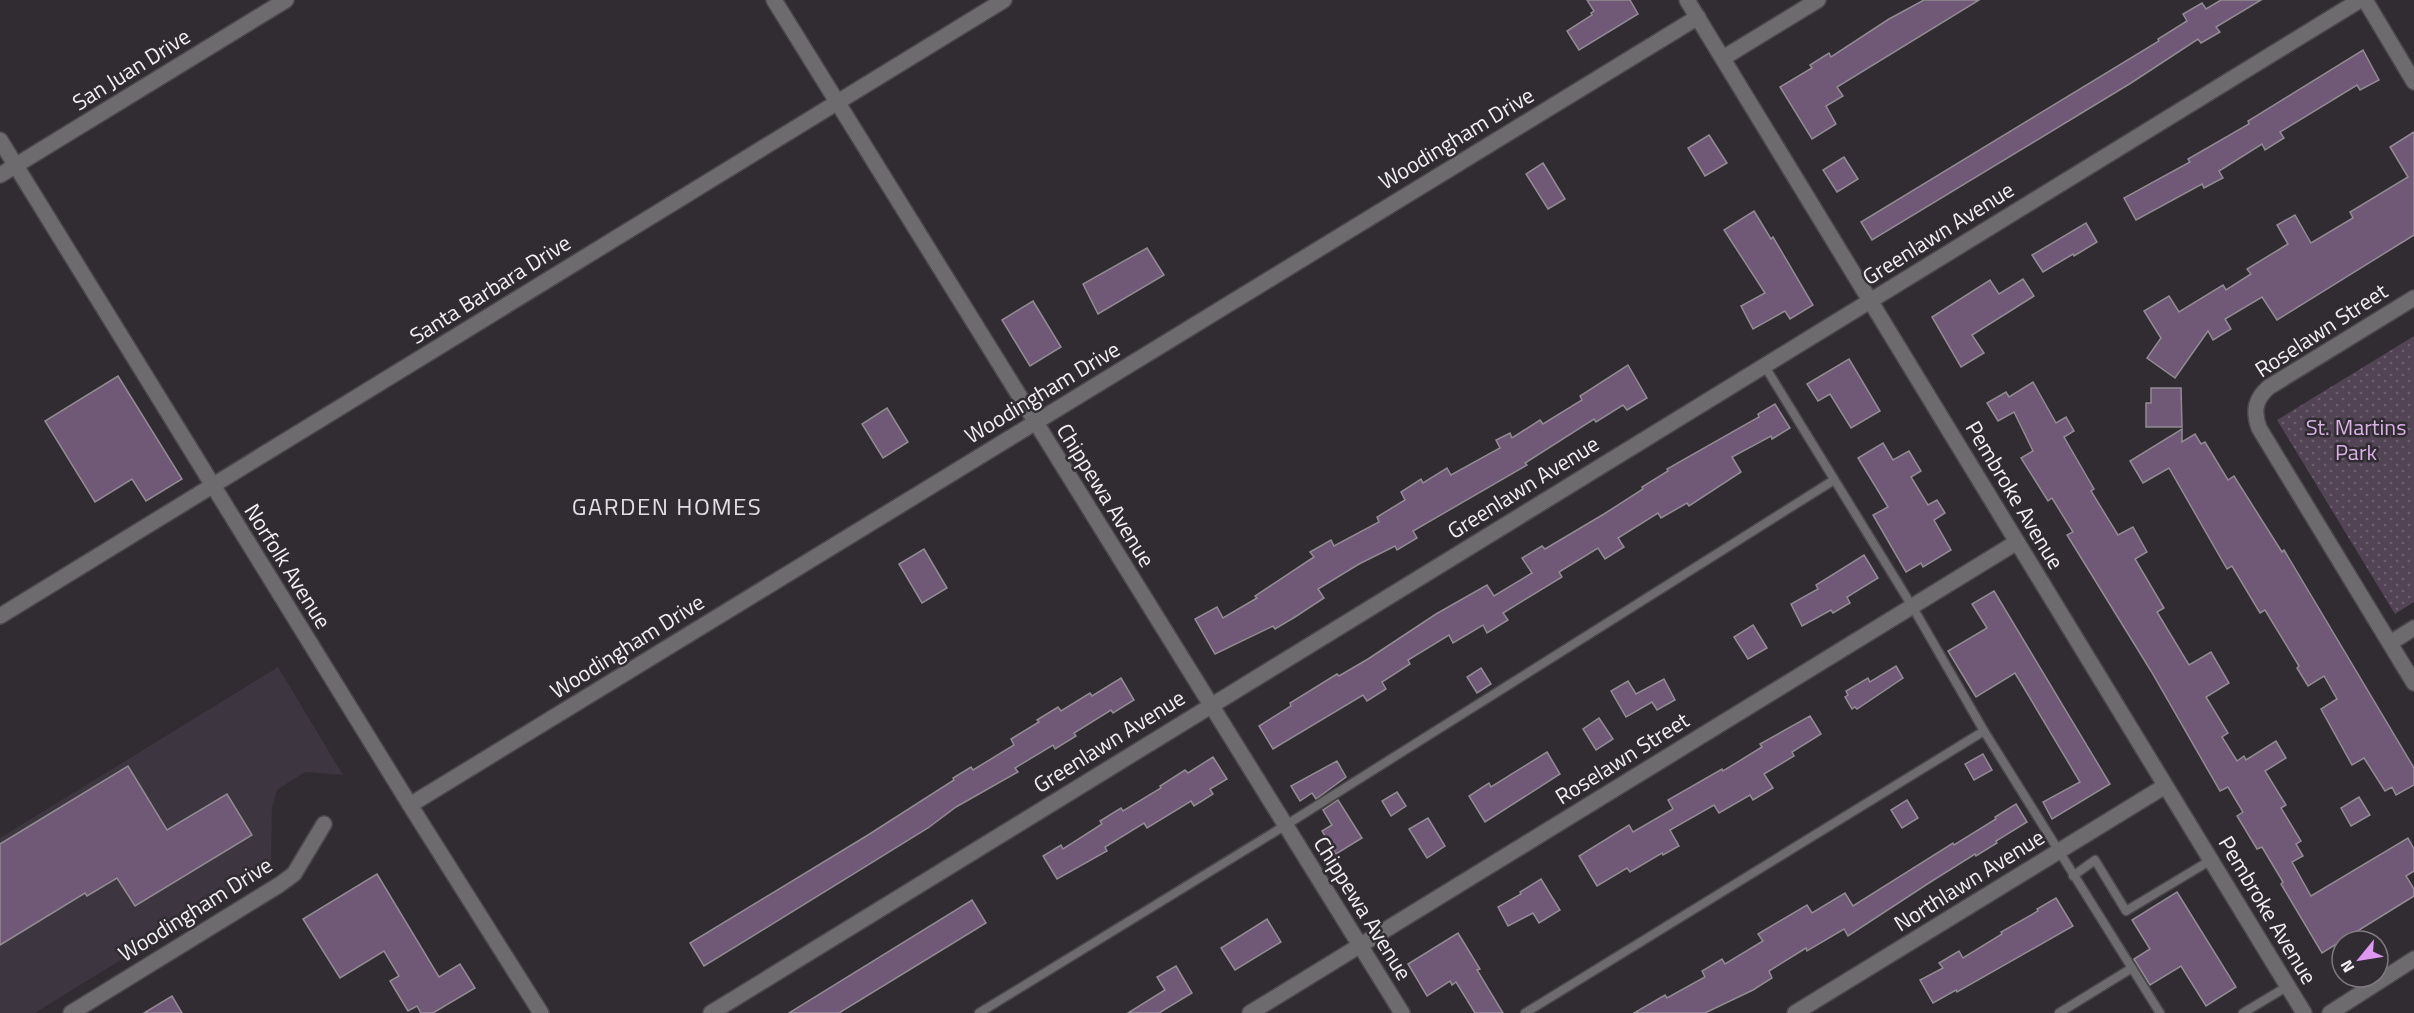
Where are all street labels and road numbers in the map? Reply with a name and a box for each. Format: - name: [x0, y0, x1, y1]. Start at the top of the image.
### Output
- street label: San Juan Drive: [65, 19, 197, 119]
- street label: Woodingham Drive: [1372, 78, 1540, 198]
- street label: Greenlawn Avenue: [1855, 173, 2021, 293]
- street label: Santa Barbara Drive: [403, 226, 577, 352]
- street label: Roselawn Street: [2248, 274, 2394, 386]
- street label: Woodingham Drive: [958, 332, 1126, 452]
- street label: Pembroke Avenue: [1957, 414, 2073, 576]
- street label: Chippewa Avenue: [1048, 416, 1164, 574]
- street label: Greenlawn Avenue: [1440, 427, 1606, 547]
- street label: Norfolk Avenue: [236, 497, 340, 635]
- street label: Woodingham Drive: [543, 585, 711, 707]
- street label: Greenlawn Avenue: [1026, 681, 1192, 801]
- street label: Roselawn Street: [1548, 703, 1696, 813]
- street label: Northlawn Avenue: [1887, 820, 2051, 940]
- street label: Chippewa Avenue: [1305, 829, 1421, 987]
- street label: Pembroke Avenue: [2210, 829, 2326, 991]
- street label: Woodingham Drive: [111, 848, 279, 970]

